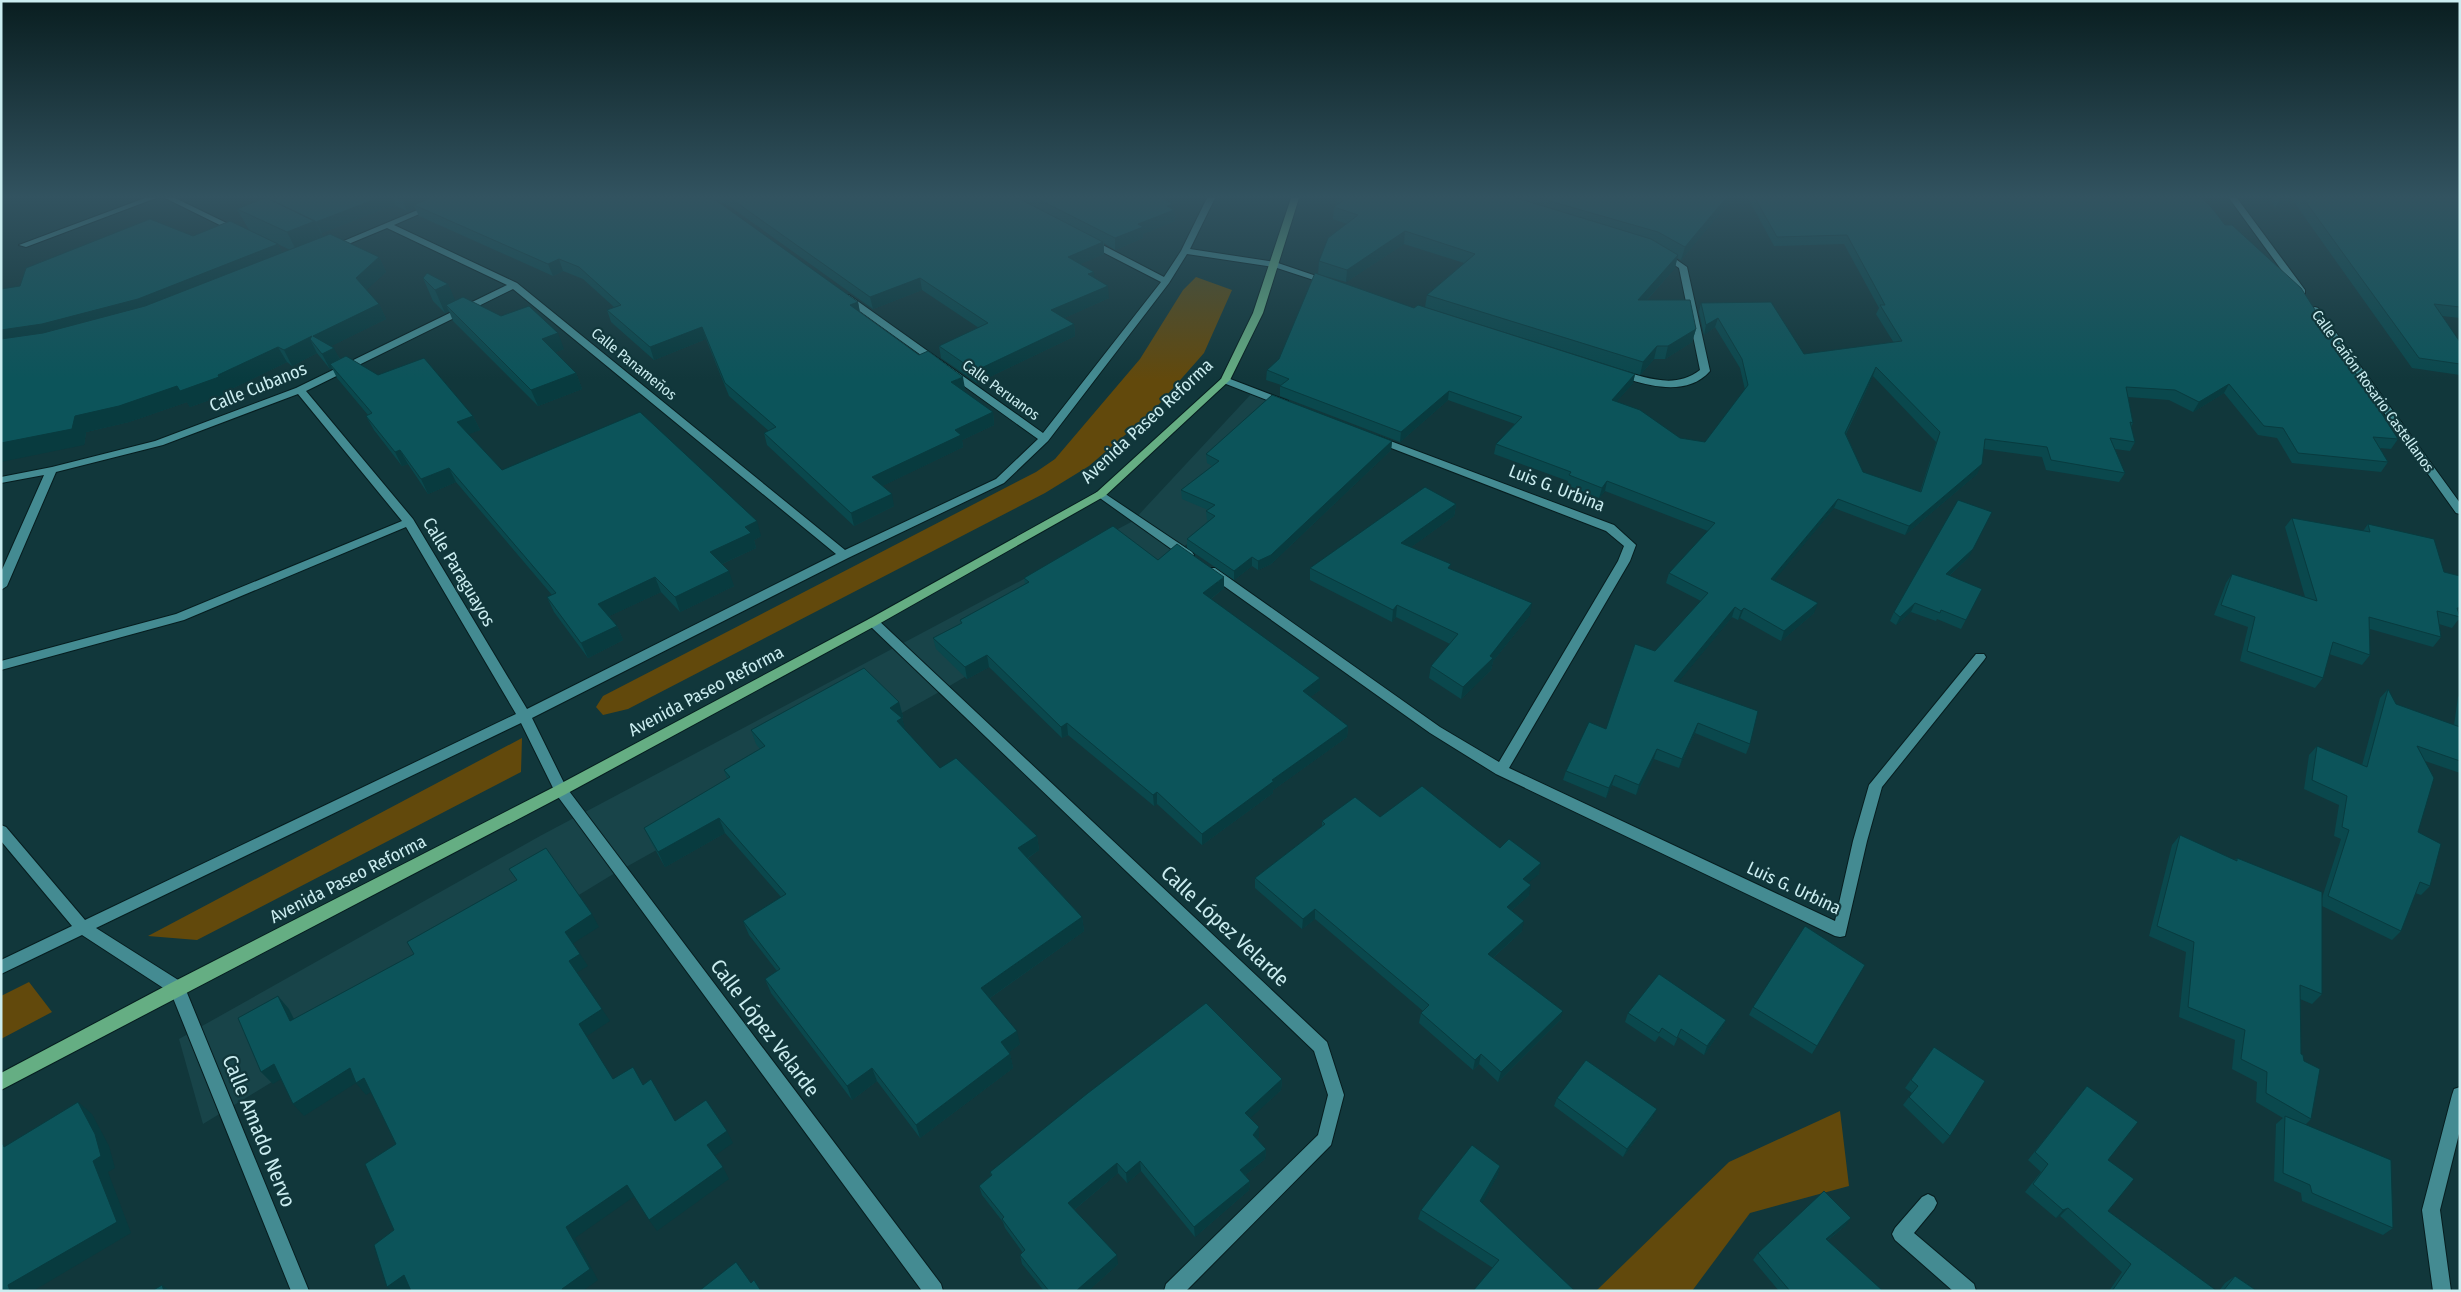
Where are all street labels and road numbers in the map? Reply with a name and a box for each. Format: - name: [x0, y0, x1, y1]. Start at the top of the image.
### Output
- street label: Calle Cañón Rosario Castellanos: [2308, 306, 2438, 476]
- street label: Calle Panameños: [588, 324, 680, 404]
- street label: Avenida Paseo Reforma: [1076, 354, 1218, 488]
- street label: Calle Peruanos: [959, 356, 1043, 424]
- street label: Calle Cubanos: [206, 357, 310, 417]
- street label: Luis G. Urbina: [1506, 460, 1608, 516]
- street label: Calle Paraguayos: [418, 514, 500, 631]
- street label: Avenida Paseo Reforma: [625, 641, 788, 741]
- street label: Avenida Paseo Reforma: [266, 830, 430, 928]
- street label: Luis G. Urbina: [1743, 857, 1845, 919]
- street label: Calle López Velarde: [1155, 860, 1295, 992]
- street label: Calle López Velarde: [705, 954, 825, 1102]
- street label: Calle Amado Nervo: [217, 1051, 301, 1211]

